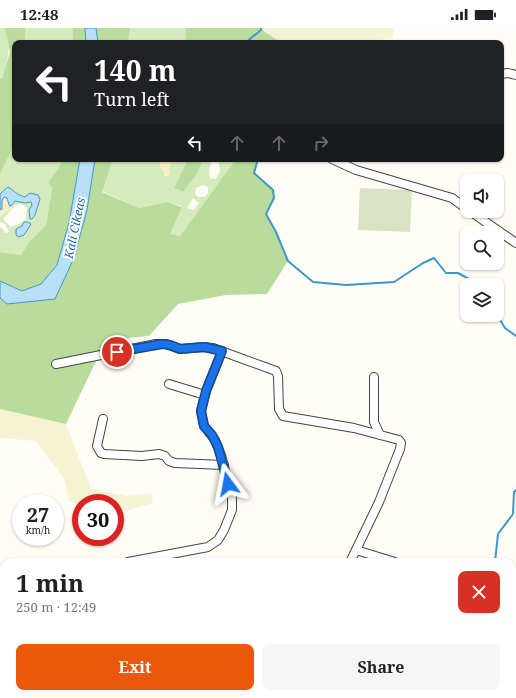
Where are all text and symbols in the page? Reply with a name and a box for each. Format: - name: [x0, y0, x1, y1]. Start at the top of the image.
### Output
- text: 12:48: [20, 4, 58, 24]
- text: 140 m: [94, 51, 176, 89]
- icon: left: [28, 56, 80, 108]
- text: Turn left: [94, 87, 169, 111]
- icon: left: [184, 132, 206, 154]
- icon: ahead: [226, 132, 248, 154]
- icon: ahead: [268, 132, 290, 154]
- icon: right: [310, 132, 332, 154]
- map controls: [460, 174, 504, 322]
- button: sound: [460, 174, 504, 218]
- water label: Kali Cikeas: [60, 195, 89, 261]
- button: search: [460, 226, 504, 270]
- button: layers: [460, 278, 504, 322]
- pin: [100, 335, 134, 369]
- icon: arrive: [106, 341, 128, 363]
- position arrow: [207, 463, 249, 505]
- speed limit sign: 30: [72, 494, 124, 546]
- text: 27: [27, 501, 49, 528]
- text: km/h: [26, 523, 50, 537]
- text: 1 min: [16, 566, 84, 599]
- button: close: [458, 571, 500, 613]
- text: 250 m · 12:49: [16, 598, 96, 616]
- button: Exit: [16, 644, 254, 690]
- button: Share: [262, 644, 500, 690]

